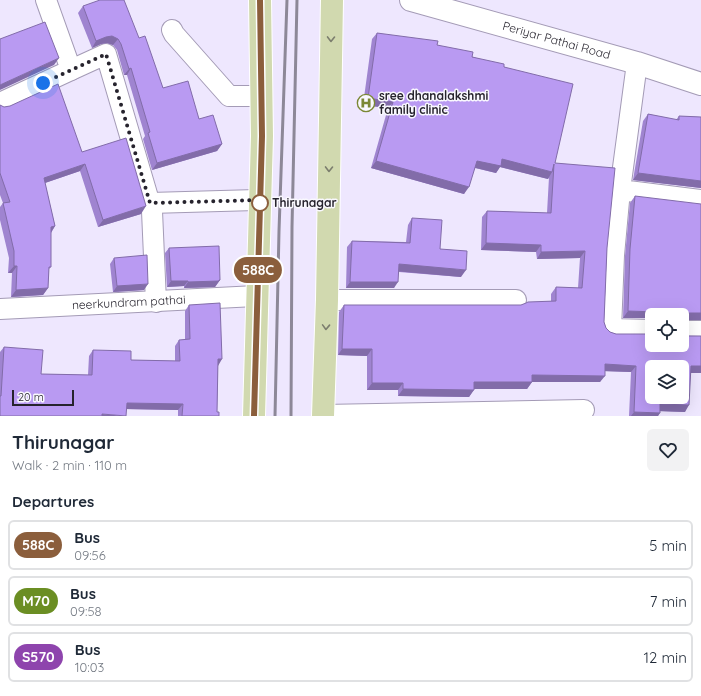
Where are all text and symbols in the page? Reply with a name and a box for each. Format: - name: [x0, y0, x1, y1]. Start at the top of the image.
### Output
- street label: Periyar Pathai Road: [501, 18, 612, 62]
- one-way arrow: [327, 36, 335, 42]
- your location: [33, 73, 53, 93]
- place label: sree dhanalakshmi family clinic: [379, 88, 488, 117]
- hospital icon: sree dhanalakshmi family clinic: [356, 93, 376, 113]
- one-way arrow: [325, 166, 333, 172]
- marker: Thirunagar: [251, 194, 269, 212]
- place label: Thirunagar: [272, 195, 337, 210]
- line badge: 588C: [230, 257, 286, 283]
- text: 588C: [242, 261, 274, 279]
- street label: neerkundram pathai: [72, 292, 186, 312]
- map controls: [645, 308, 689, 404]
- button: locate: [645, 308, 689, 352]
- one-way arrow: [322, 324, 330, 330]
- button: layers: [645, 360, 689, 404]
- scale bar: [12, 388, 74, 407]
- text: 20 m: [18, 390, 44, 404]
- button: heart: [647, 429, 689, 471]
- text: Thirunagar: [12, 430, 114, 454]
- text: Walk · 2 min · 110 m: [12, 457, 127, 473]
- text: Departures: [12, 492, 94, 511]
- text: Bus: [74, 528, 100, 547]
- text: 588C: [22, 536, 54, 554]
- text: 5 min: [649, 536, 687, 555]
- text: 09:56: [74, 547, 106, 563]
- text: Bus: [70, 584, 96, 603]
- text: M70: [22, 592, 50, 610]
- text: 7 min: [650, 592, 687, 611]
- text: 09:58: [70, 603, 102, 619]
- text: Bus: [75, 640, 101, 659]
- text: S570: [22, 648, 55, 666]
- text: 12 min: [643, 648, 687, 667]
- text: 10:03: [75, 659, 104, 675]

